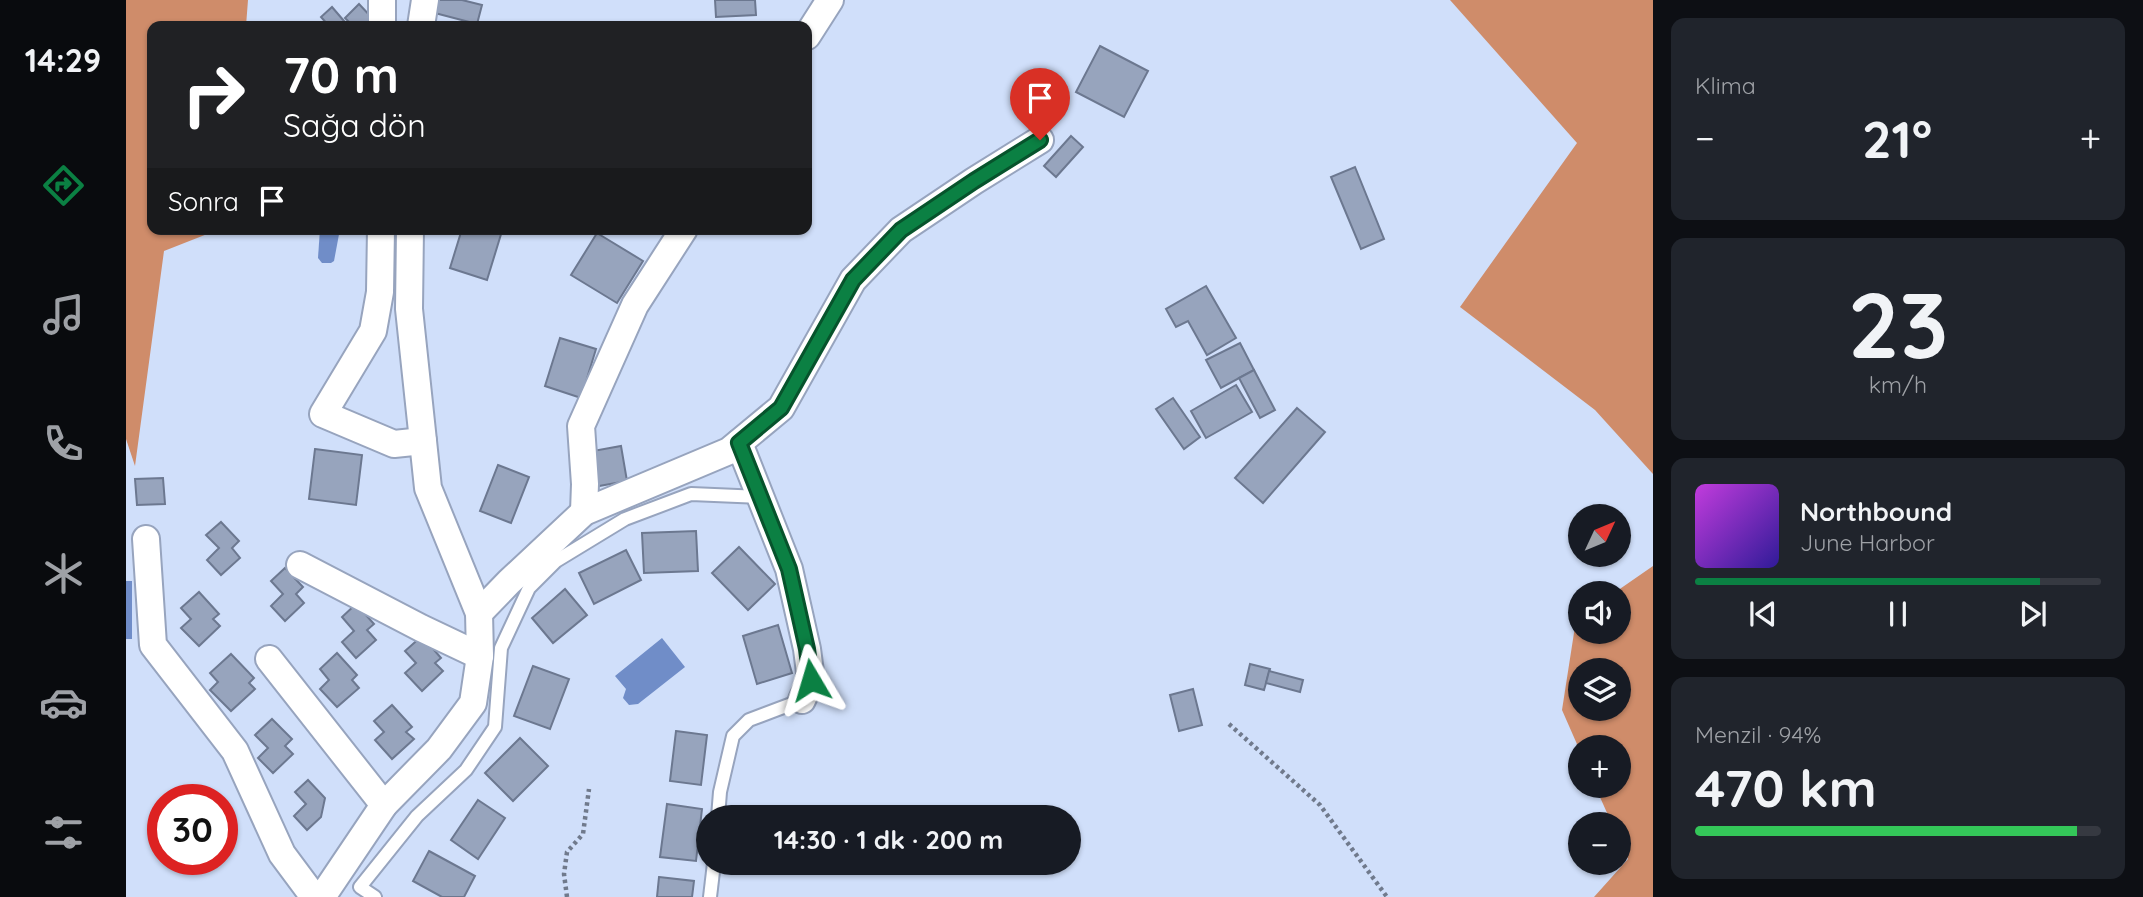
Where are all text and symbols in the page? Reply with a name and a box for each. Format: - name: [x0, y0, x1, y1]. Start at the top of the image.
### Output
- text: 14:29: [25, 40, 101, 80]
- text: 70 m: [283, 44, 399, 105]
- icon: right: [168, 49, 259, 140]
- pin: [1010, 68, 1070, 140]
- text: Klima: [1695, 71, 1756, 100]
- icon: arrive: [1021, 79, 1059, 117]
- text: Sağa dön: [283, 105, 426, 145]
- text: 21°: [1862, 106, 1932, 171]
- text: −: [1695, 114, 1715, 162]
- text: +: [2080, 114, 2101, 162]
- icon: directions: [39, 161, 88, 210]
- icon: arrive: [253, 182, 291, 220]
- text: Sonra: [168, 185, 239, 218]
- text: 23: [1848, 267, 1948, 381]
- icon: music: [39, 290, 88, 339]
- text: km/h: [1869, 370, 1927, 399]
- icon: phone: [39, 419, 88, 468]
- text: Northbound: [1800, 495, 1952, 528]
- north arrow: [1568, 504, 1631, 567]
- map controls: [1568, 504, 1631, 875]
- text: June Harbor: [1800, 528, 1935, 557]
- icon: climate: [39, 549, 88, 598]
- button: sound: [1568, 581, 1631, 644]
- icon: previous: [1744, 595, 1782, 633]
- icon: pause: [1879, 595, 1917, 633]
- icon: next: [2014, 595, 2052, 633]
- position arrow: [774, 643, 848, 717]
- button: layers: [1568, 658, 1631, 721]
- icon: car: [39, 678, 88, 727]
- text: Menzil · 94%: [1695, 720, 1821, 749]
- button: +: [1568, 735, 1631, 798]
- text: 470 km: [1695, 755, 1877, 820]
- speed limit sign: 30: [147, 784, 238, 875]
- icon: filters: [39, 808, 88, 857]
- button: −: [1568, 812, 1631, 875]
- text: 14:30 · 1 dk · 200 m: [774, 823, 1003, 856]

